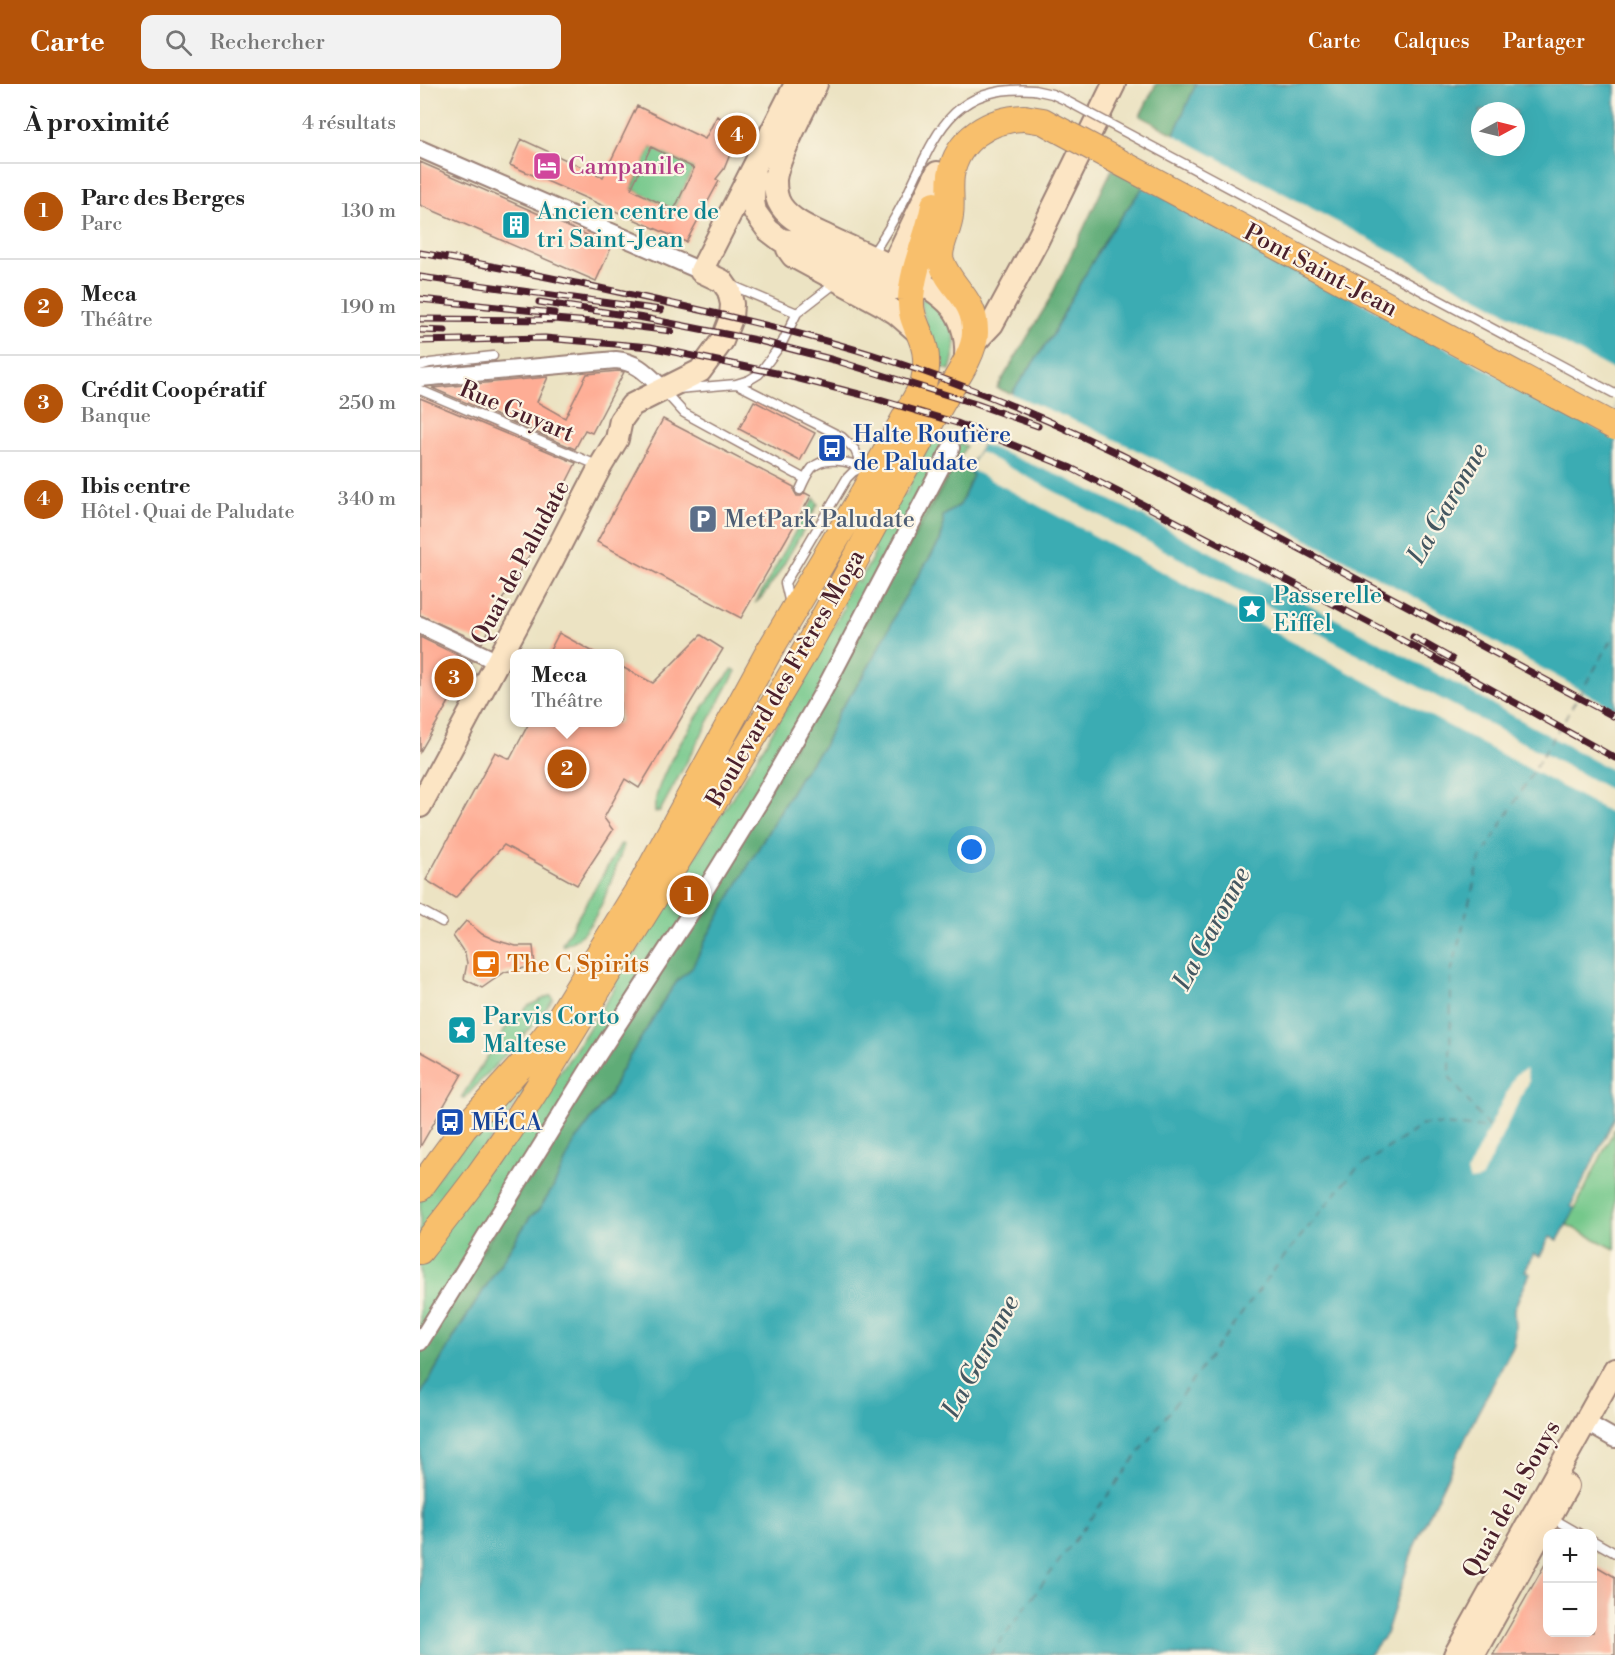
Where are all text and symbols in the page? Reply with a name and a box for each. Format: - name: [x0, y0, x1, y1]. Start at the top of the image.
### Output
- search box: [141, 15, 561, 69]
- text: Carte: [30, 25, 105, 60]
- icon: search: [162, 26, 195, 59]
- text: Rechercher: [210, 29, 325, 56]
- text: Carte: [1308, 29, 1361, 55]
- text: Calques: [1394, 29, 1470, 55]
- text: Partager: [1503, 29, 1585, 55]
- north arrow: [1471, 102, 1525, 156]
- text: À proximité: [24, 107, 169, 139]
- text: 4 résultats: [302, 111, 396, 136]
- pin: 4: [718, 112, 756, 158]
- hotel icon: Campanile: [531, 150, 563, 182]
- place label: Campanile: [568, 152, 685, 182]
- text: Parc des Berges: [81, 185, 245, 212]
- place label: Ancien centre de tri Saint-Jean: [536, 197, 719, 255]
- text: 1: [39, 199, 48, 224]
- text: 130 m: [341, 199, 396, 224]
- building icon: Ancien centre de tri Saint-Jean: [500, 209, 532, 241]
- text: Parc: [81, 212, 122, 237]
- street label: Pont Saint-Jean: [1238, 218, 1403, 324]
- text: Meca: [81, 281, 137, 308]
- text: 2: [37, 295, 50, 320]
- text: 190 m: [341, 295, 396, 320]
- text: Théâtre: [81, 308, 153, 333]
- street label: Rue Guyart: [455, 374, 579, 450]
- text: Crédit Coopératif: [81, 377, 264, 404]
- text: 3: [37, 391, 50, 416]
- text: 250 m: [339, 391, 396, 416]
- text: Banque: [81, 404, 151, 429]
- place label: Halte Routière de Paludate: [853, 420, 1011, 478]
- bus stop icon: Halte Routière de Paludate: [816, 432, 848, 464]
- water label: La Garonne: [1400, 437, 1495, 571]
- text: Ibis centre: [81, 473, 191, 500]
- street label: Quai de Paludate: [465, 475, 577, 650]
- text: 4: [37, 487, 50, 512]
- text: 340 m: [338, 487, 396, 512]
- text: Hôtel · Quai de Paludate: [81, 500, 295, 525]
- parking icon: MetPark Paludate: [687, 503, 719, 535]
- place label: MetPark Paludate: [724, 505, 915, 535]
- street label: Boulevard des Frères Moga: [699, 544, 872, 813]
- place label: Passerelle Eiffel: [1273, 581, 1382, 639]
- place icon: Passerelle Eiffel: [1236, 593, 1268, 625]
- popup: [510, 649, 624, 727]
- pin: 3: [435, 656, 474, 700]
- text: Meca: [531, 662, 587, 689]
- text: Théâtre: [531, 689, 603, 714]
- pin: 2: [548, 746, 586, 792]
- your location: [957, 835, 986, 864]
- water label: La Garonne: [1166, 862, 1258, 996]
- pin: 1: [670, 872, 708, 918]
- cafe icon: The C Spirits: [470, 948, 502, 980]
- place label: The C Spirits: [507, 950, 649, 980]
- place label: Parvis Corto Maltese: [483, 1002, 620, 1060]
- place icon: Parvis Corto Maltese: [446, 1014, 478, 1046]
- bus stop icon: MÉCA: [434, 1106, 466, 1138]
- place label: MÉCA: [471, 1107, 543, 1138]
- water label: La Garonne: [935, 1290, 1027, 1424]
- street label: Quai de la Souys: [1456, 1415, 1568, 1583]
- map controls: [1543, 1529, 1597, 1637]
- button: +: [1543, 1529, 1597, 1583]
- button: −: [1543, 1583, 1597, 1637]

